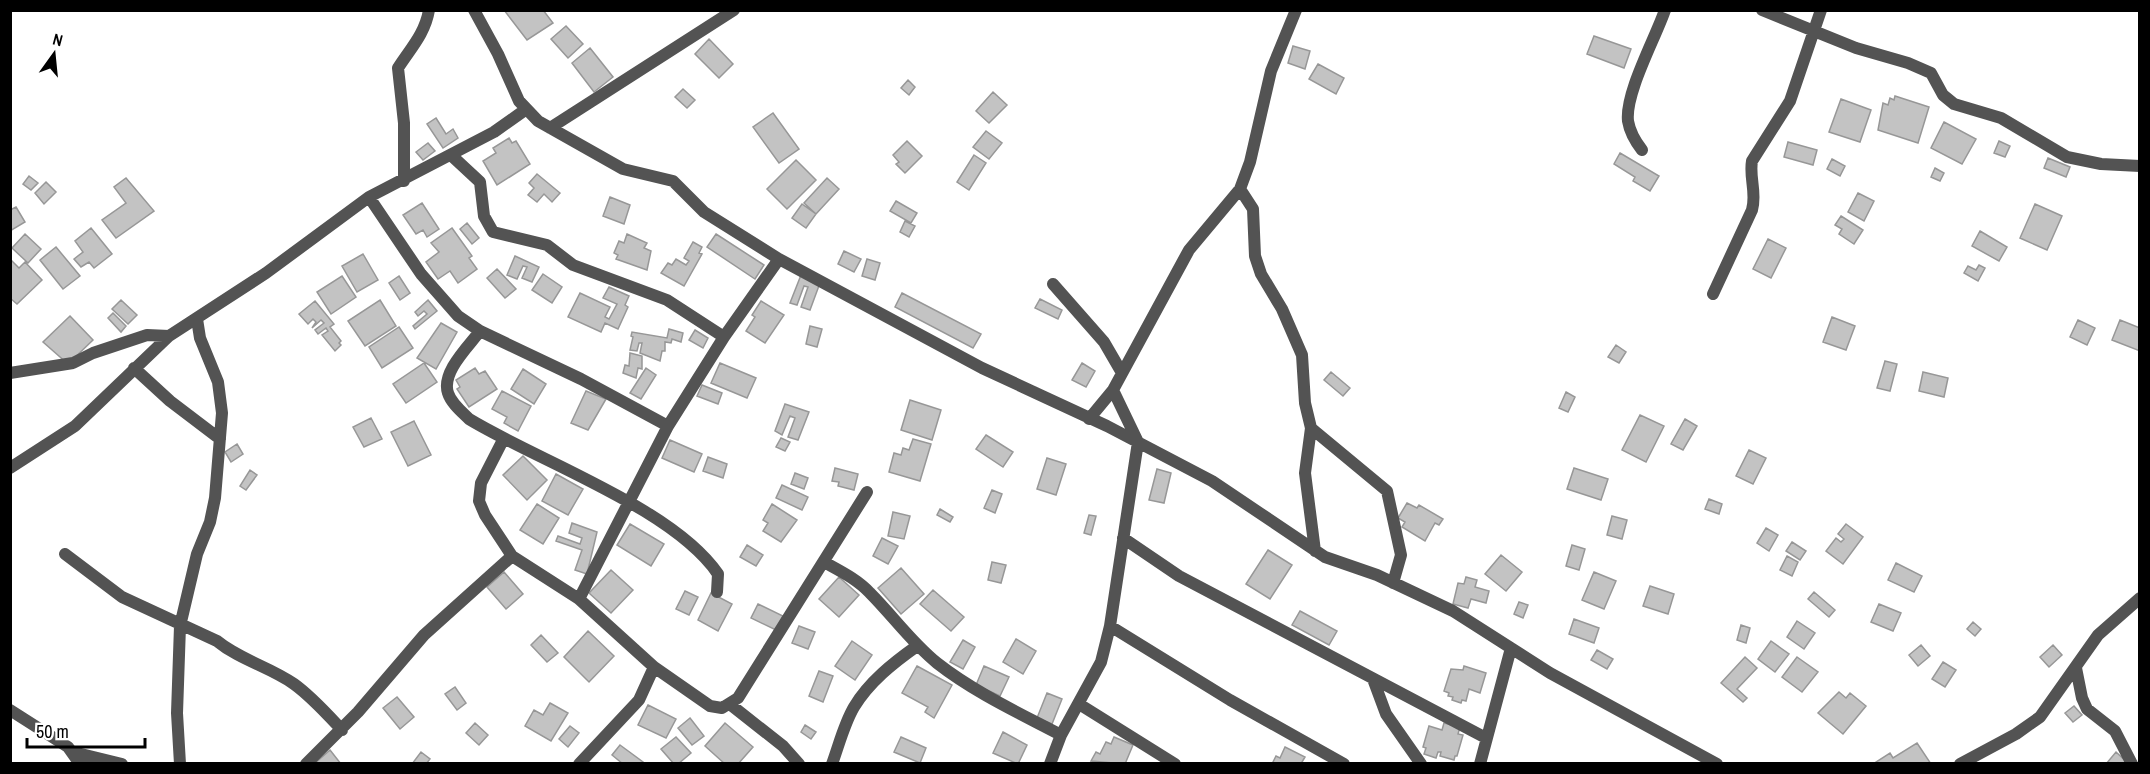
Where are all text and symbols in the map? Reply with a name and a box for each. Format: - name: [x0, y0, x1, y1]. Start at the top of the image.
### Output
- north arrow: [24, 24, 84, 84]
- text: N: [50, 28, 65, 51]
- scale bar: [27, 711, 146, 749]
- text: 50 m: [36, 719, 69, 744]

